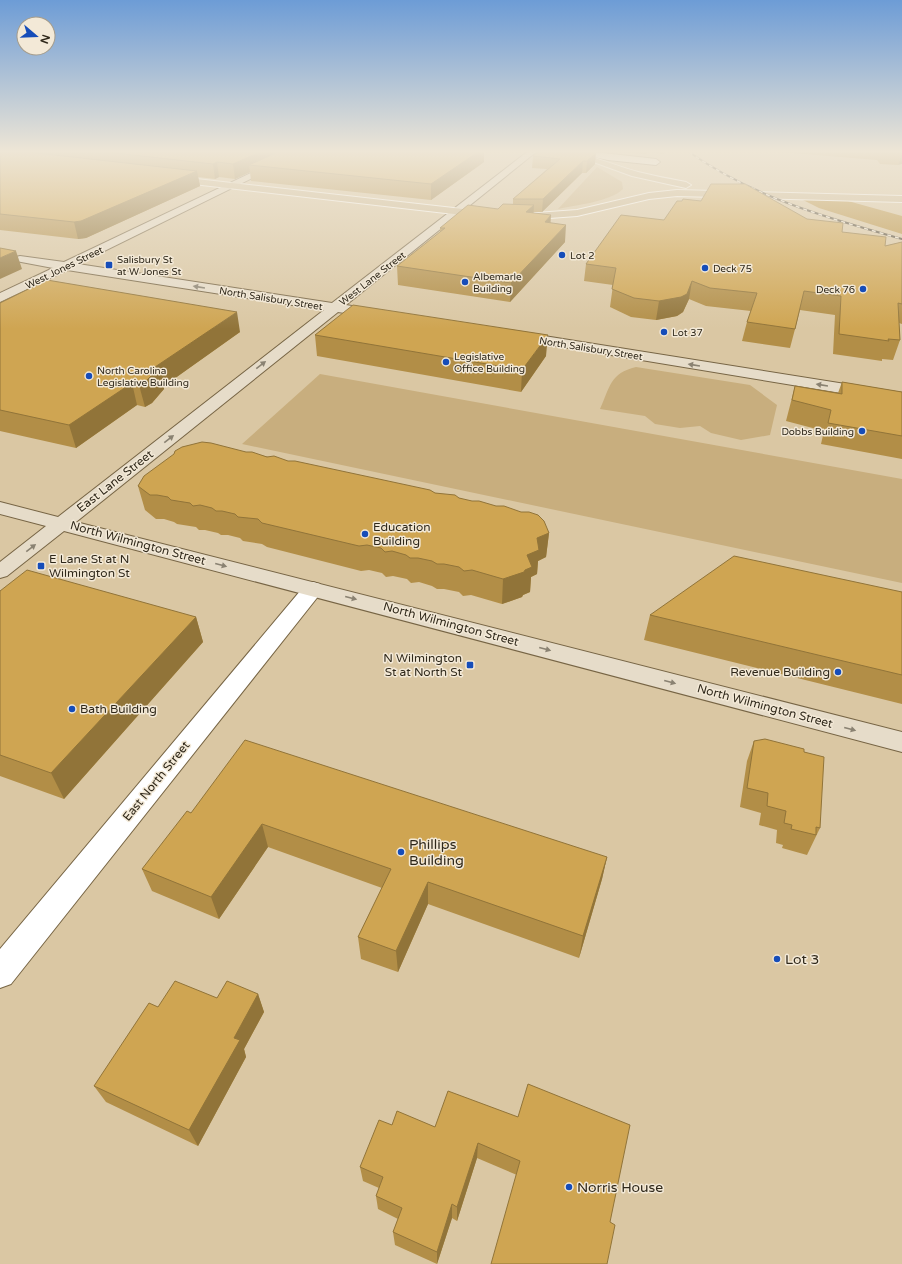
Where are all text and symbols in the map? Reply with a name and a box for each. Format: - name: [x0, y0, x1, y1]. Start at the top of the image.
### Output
- north arrow: [16, 16, 56, 56]
- text: N: [37, 33, 53, 45]
- street label: West Jones Street: [24, 244, 105, 292]
- street label: West Lane Street: [337, 249, 408, 308]
- marker: Lot 2: [557, 250, 567, 260]
- place label: Lot 2: [570, 250, 595, 262]
- place label: Salisbury St at W Jones St: [117, 254, 181, 278]
- marker: Salisbury St at W Jones St: [104, 260, 114, 270]
- marker: Deck 75: [700, 263, 710, 273]
- place label: Deck 75: [713, 263, 752, 275]
- place label: Albemarle Building: [473, 271, 522, 295]
- marker: Albemarle Building: [460, 277, 470, 287]
- one-way arrow: [193, 284, 205, 290]
- place label: Deck 76: [816, 284, 855, 296]
- marker: Deck 76: [858, 284, 868, 294]
- street label: North Salisbury Street: [218, 285, 324, 313]
- marker: Lot 37: [659, 327, 669, 337]
- place label: Lot 37: [672, 327, 703, 339]
- street label: North Salisbury Street: [538, 335, 644, 363]
- place label: Legislative Office Building: [454, 351, 525, 375]
- marker: Legislative Office Building: [441, 357, 451, 367]
- one-way arrow: [255, 361, 266, 370]
- one-way arrow: [688, 361, 700, 367]
- place label: North Carolina Legislative Building: [97, 365, 189, 389]
- marker: North Carolina Legislative Building: [84, 371, 94, 381]
- one-way arrow: [816, 382, 828, 388]
- place label: Dobbs Building: [781, 426, 854, 438]
- marker: Dobbs Building: [857, 426, 867, 436]
- one-way arrow: [164, 434, 175, 443]
- street label: East Lane Street: [74, 447, 156, 515]
- street label: North Wilmington Street: [69, 518, 208, 568]
- place label: Education Building: [373, 520, 431, 548]
- marker: Education Building: [360, 529, 370, 539]
- one-way arrow: [25, 543, 36, 552]
- place label: E Lane St at N Wilmington St: [49, 552, 130, 580]
- marker: E Lane St at N Wilmington St: [36, 561, 46, 571]
- one-way arrow: [215, 562, 228, 568]
- one-way arrow: [345, 596, 357, 602]
- street label: North Wilmington Street: [382, 599, 521, 649]
- one-way arrow: [539, 646, 551, 652]
- place label: N Wilmington St at North St: [383, 651, 462, 679]
- marker: N Wilmington St at North St: [465, 660, 475, 670]
- place label: Revenue Building: [730, 665, 830, 679]
- marker: Revenue Building: [833, 667, 843, 677]
- one-way arrow: [664, 679, 677, 685]
- street label: North Wilmington Street: [696, 681, 835, 731]
- place label: Bath Building: [80, 702, 157, 716]
- marker: Bath Building: [67, 704, 77, 714]
- one-way arrow: [844, 726, 857, 732]
- street label: East North Street: [120, 738, 193, 824]
- place label: Phillips Building: [409, 836, 464, 869]
- marker: Phillips Building: [396, 847, 406, 857]
- place label: Lot 3: [785, 951, 819, 968]
- marker: Lot 3: [772, 954, 782, 964]
- place label: Norris House: [577, 1179, 663, 1196]
- marker: Norris House: [564, 1182, 574, 1192]

